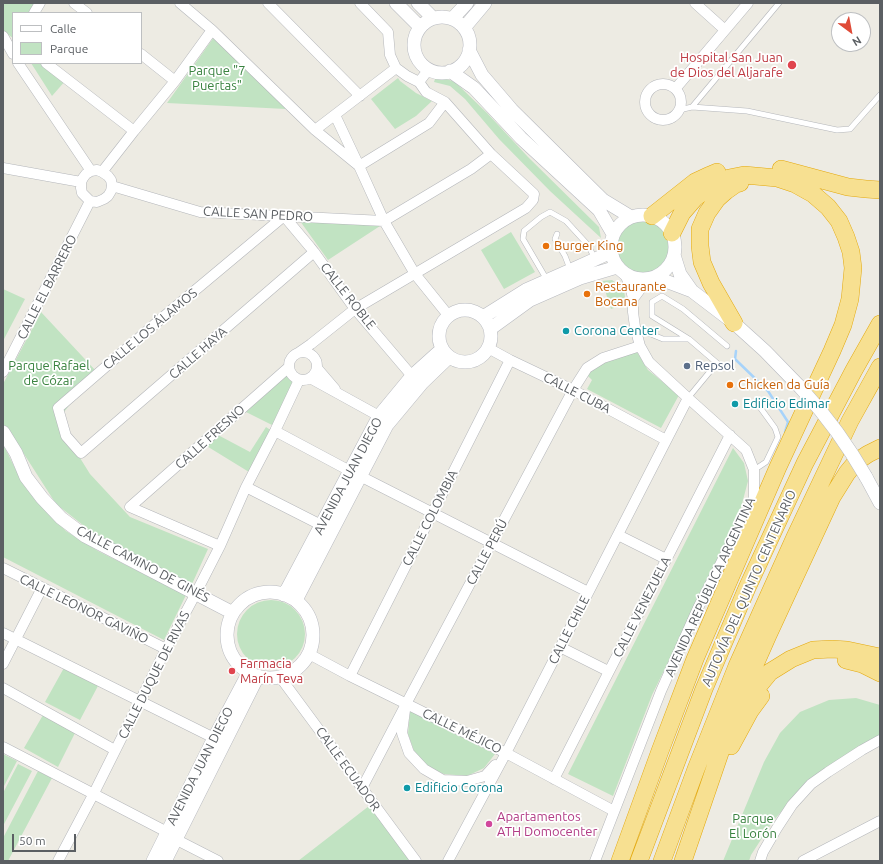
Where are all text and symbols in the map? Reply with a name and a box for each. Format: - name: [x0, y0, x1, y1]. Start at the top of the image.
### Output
- legend: [12, 12, 142, 64]
- north arrow: [831, 12, 871, 52]
- text: Calle: [50, 22, 76, 35]
- text: N: [850, 34, 863, 49]
- text: Parque: [50, 42, 88, 55]
- place label: Hospital San Juan de Dios del Aljarafe: [670, 50, 783, 81]
- marker: Hospital San Juan de Dios del Aljarafe: [786, 59, 798, 71]
- park label: Parque "7 Puertas": [189, 63, 245, 94]
- street label: CALLE SAN PEDRO: [203, 203, 313, 225]
- street label: CALLE EL BARRERO: [14, 232, 80, 342]
- place label: Burger King: [554, 238, 623, 254]
- marker: Burger King: [541, 241, 551, 251]
- street label: CALLE ROBLE: [317, 259, 379, 333]
- place label: Restaurante Bocana: [595, 279, 666, 310]
- street label: CALLE LOS ÁLAMOS: [100, 285, 200, 373]
- marker: Restaurante Bocana: [582, 289, 592, 299]
- place label: Corona Center: [574, 323, 659, 339]
- street label: CALLE HAYA: [166, 324, 230, 382]
- marker: Corona Center: [561, 326, 571, 336]
- park label: Parque Rafael de Cózar: [8, 358, 90, 389]
- place label: Repsol: [695, 358, 735, 374]
- marker: Repsol: [682, 361, 692, 371]
- street label: CALLE CUBA: [541, 369, 613, 417]
- place label: Chicken da Guía: [738, 377, 830, 393]
- marker: Chicken da Guía: [725, 380, 735, 390]
- place label: Edificio Edimar: [743, 396, 830, 412]
- marker: Edificio Edimar: [730, 399, 740, 409]
- street label: CALLE FRESNO: [172, 402, 248, 472]
- street label: AVENIDA JUAN DIEGO: [310, 415, 386, 537]
- street label: CALLE COLOMBIA: [399, 467, 461, 569]
- street label: AUTOVÍA DEL QUINTO CENTENARIO: [698, 487, 800, 689]
- street label: AVENIDA REPÚBLICA ARGENTINA: [661, 495, 759, 679]
- street label: CALLE PERÚ: [463, 516, 511, 588]
- street label: CALLE CAMINO DE GINÉS: [74, 522, 212, 606]
- street label: CALLE VENEZUELA: [610, 554, 674, 660]
- street label: CALLE LEONOR GAVIÑO: [17, 571, 151, 647]
- street label: CALLE CHILE: [545, 593, 593, 667]
- street label: CALLE DUQUE DE RIVAS: [115, 608, 193, 742]
- place label: Farmacia Marín Teva: [240, 656, 303, 687]
- marker: Farmacia Marín Teva: [227, 666, 237, 676]
- street label: AVENIDA JUAN DIEGO: [163, 704, 237, 828]
- street label: CALLE MÉJICO: [420, 705, 504, 757]
- street label: CALLE ECUADOR: [312, 724, 384, 814]
- place label: Edificio Corona: [415, 780, 503, 796]
- marker: Edificio Corona: [402, 783, 412, 793]
- place label: Apartamentos ATH Domocenter: [497, 809, 597, 840]
- park label: Parque El Lorón: [729, 811, 777, 842]
- marker: Apartamentos ATH Domocenter: [484, 819, 494, 829]
- scale bar: [14, 826, 78, 852]
- text: 50 m: [19, 834, 46, 847]

